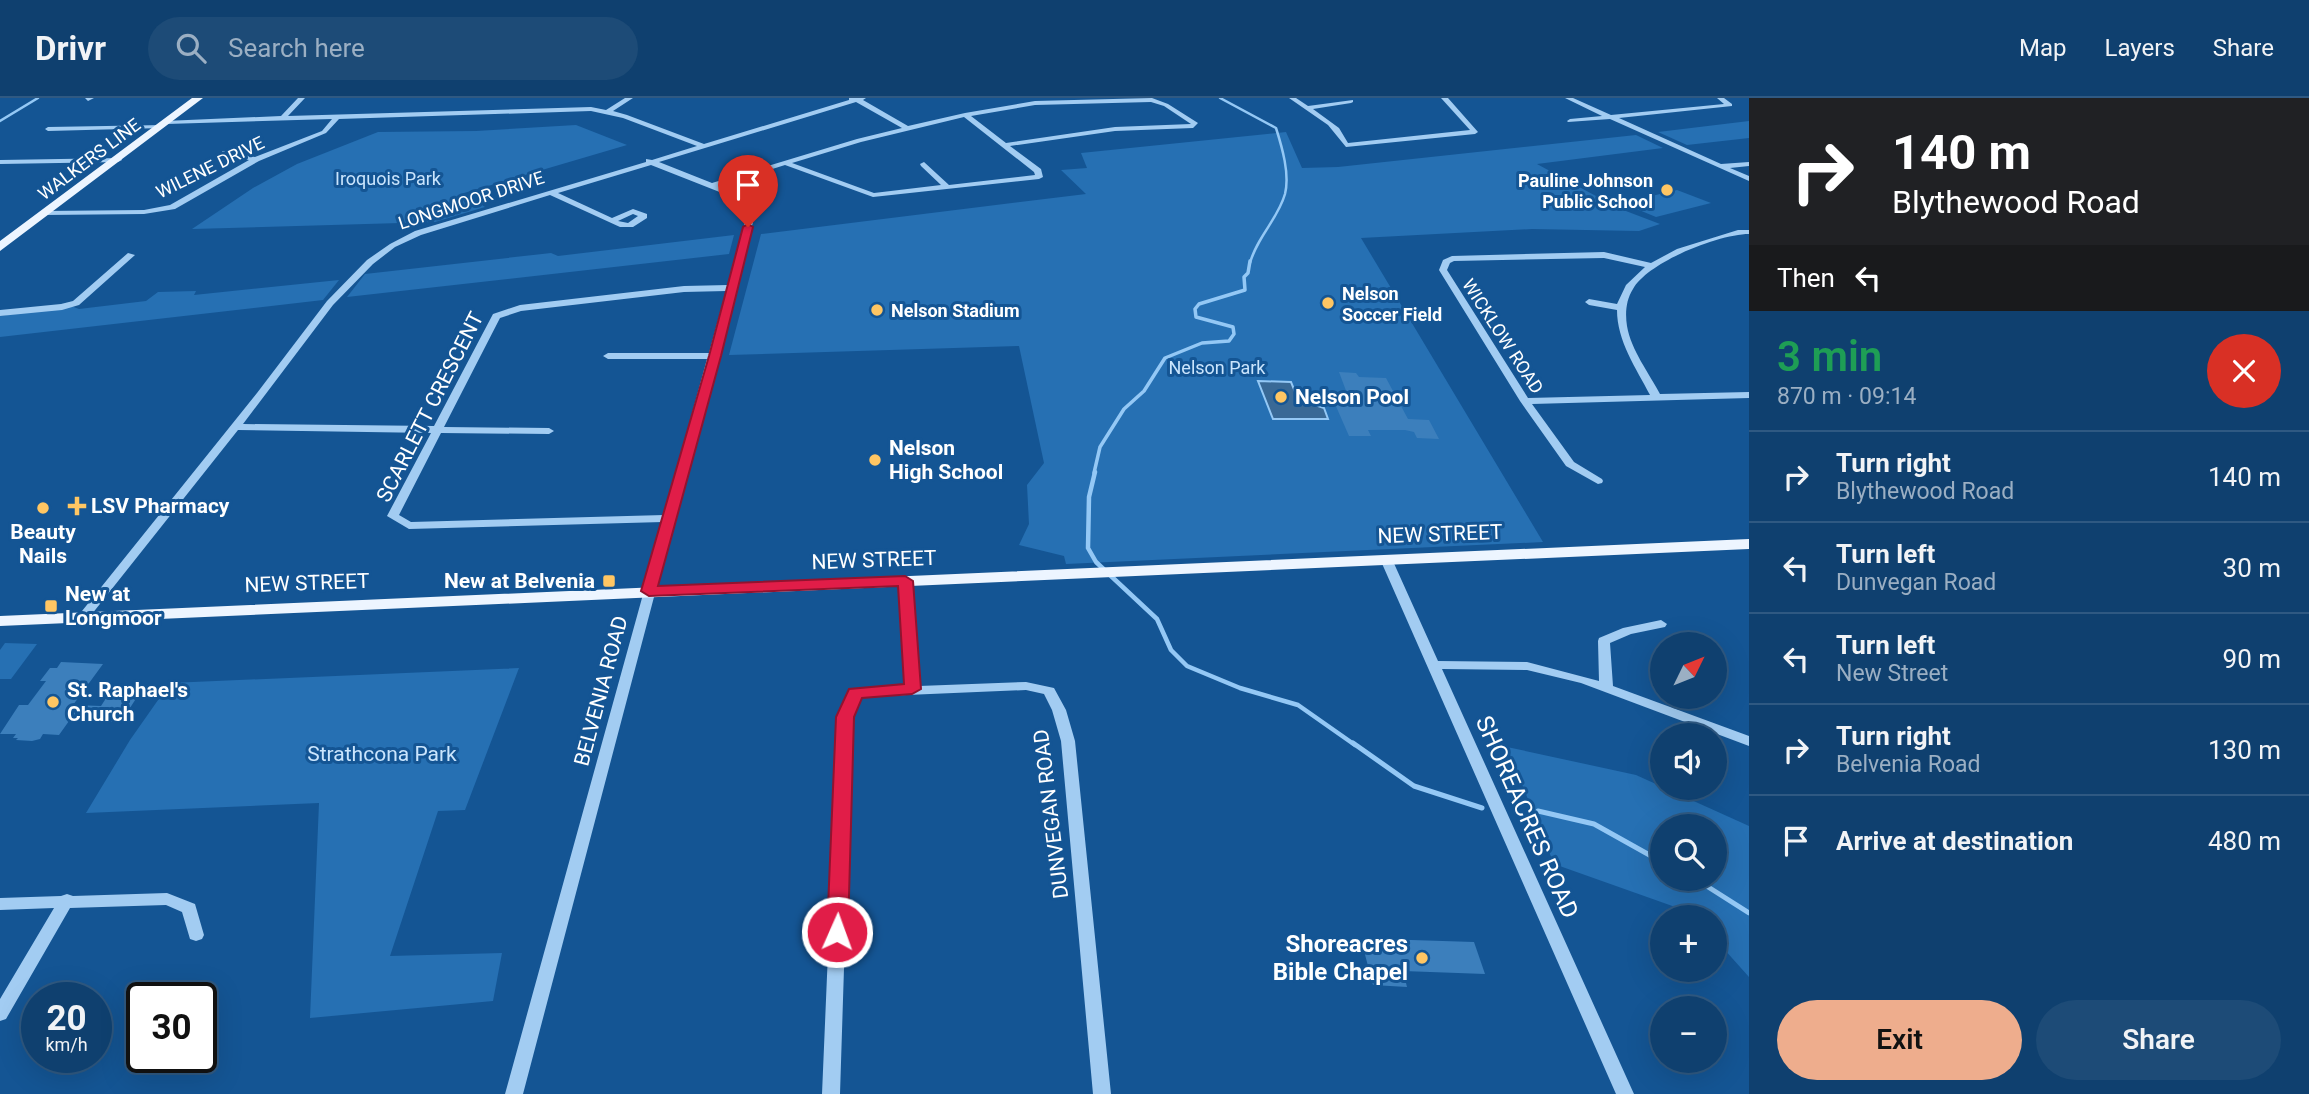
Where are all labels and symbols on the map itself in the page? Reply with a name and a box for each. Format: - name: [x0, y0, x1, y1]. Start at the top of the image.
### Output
- street label: WALKERS LINE: [34, 114, 144, 204]
- street label: WILENE DRIVE: [152, 132, 268, 202]
- pin: [718, 155, 778, 227]
- street label: LONGMOOR DRIVE: [395, 167, 547, 233]
- park label: Iroquois Park: [335, 168, 442, 189]
- place label: Pauline Johnson Public School: [1518, 170, 1653, 212]
- marker: Pauline Johnson Public School: [1659, 182, 1675, 198]
- street label: WICKLOW ROAD: [1458, 275, 1548, 397]
- place label: Nelson Soccer Field: [1342, 283, 1442, 325]
- marker: Nelson Soccer Field: [1320, 295, 1336, 311]
- place label: Nelson Stadium: [891, 300, 1020, 321]
- marker: Nelson Stadium: [869, 302, 885, 318]
- street label: SCARLETT CRESCENT: [372, 308, 489, 506]
- park label: Nelson Park: [1169, 357, 1266, 378]
- place label: Nelson Pool: [1295, 385, 1409, 409]
- marker: Nelson Pool: [1273, 389, 1289, 405]
- place label: Nelson High School: [889, 436, 1003, 484]
- marker: Nelson High School: [867, 452, 883, 468]
- place label: LSV Pharmacy: [91, 494, 230, 518]
- marker: LSV Pharmacy: [69, 498, 85, 514]
- marker: Beauty Nails: [35, 500, 51, 516]
- place label: Beauty Nails: [10, 520, 76, 568]
- street label: NEW STREET: [1377, 520, 1503, 548]
- street label: NEW STREET: [811, 546, 937, 574]
- street label: NEW STREET: [244, 569, 370, 597]
- place label: New at Belvenia: [444, 569, 595, 593]
- marker: New at Belvenia: [601, 573, 617, 589]
- place label: New at Longmoor: [65, 582, 162, 630]
- marker: New at Longmoor: [43, 598, 59, 614]
- street label: BELVENIA ROAD: [569, 613, 633, 769]
- north arrow: [1650, 632, 1727, 709]
- place label: St. Raphael's Church: [67, 678, 188, 726]
- marker: St. Raphael's Church: [45, 694, 61, 710]
- street label: SHOREACRES ROAD: [1470, 711, 1584, 923]
- street label: DUNVEGAN ROAD: [1029, 728, 1073, 900]
- park label: Strathcona Park: [307, 742, 457, 766]
- position arrow: [800, 895, 874, 969]
- place label: Shoreacres Bible Chapel: [1273, 930, 1408, 986]
- marker: Shoreacres Bible Chapel: [1414, 950, 1430, 966]
- speed limit sign: 30: [126, 982, 217, 1073]

